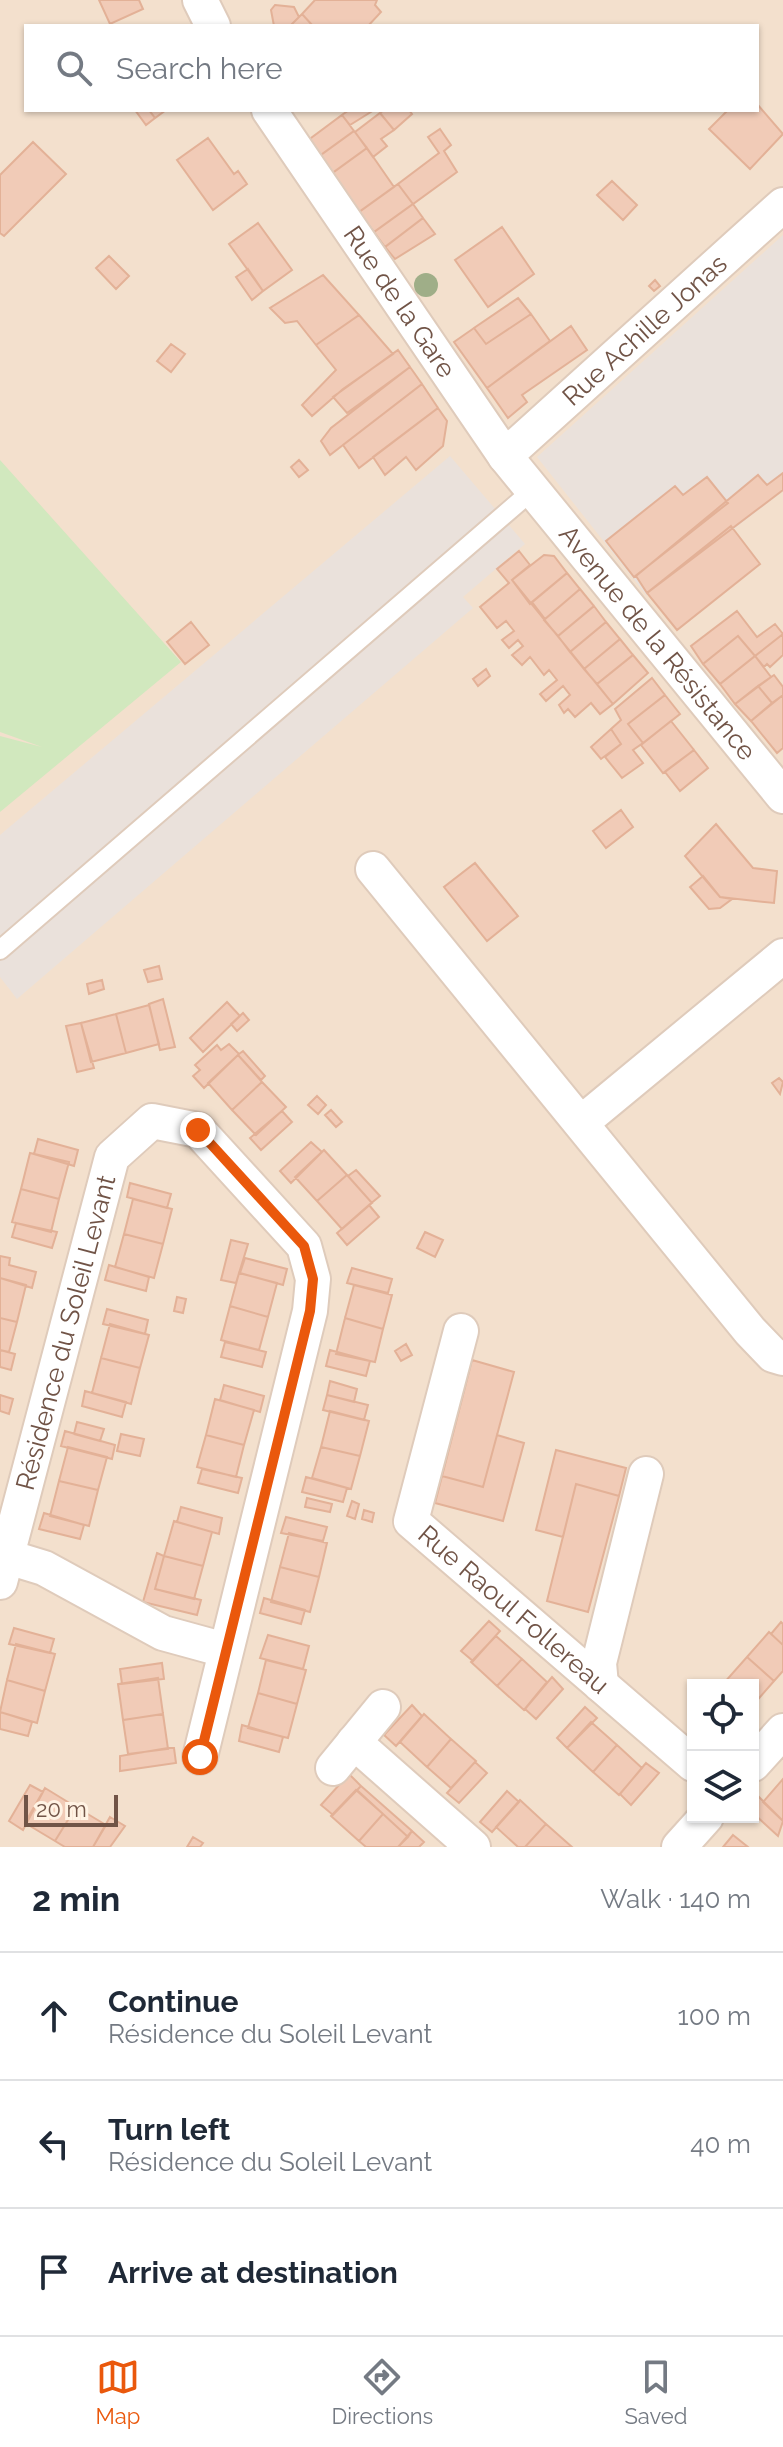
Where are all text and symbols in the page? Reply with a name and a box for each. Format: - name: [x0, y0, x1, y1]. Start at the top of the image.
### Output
- search box: [24, 24, 759, 112]
- icon: search: [52, 46, 96, 90]
- text: Search here: [116, 51, 283, 86]
- street label: Rue de la Gare: [337, 220, 462, 383]
- street label: Rue Achille Jonas: [556, 248, 733, 412]
- street label: Avenue de la Résistance: [553, 519, 762, 766]
- route end: [180, 1112, 216, 1148]
- street label: Résidence du Soleil Levant: [10, 1172, 122, 1493]
- street label: Rue Raoul Follereau: [412, 1519, 615, 1700]
- map controls: [687, 1679, 759, 1823]
- button: locate: [687, 1679, 759, 1751]
- route start: [182, 1739, 218, 1775]
- button: layers: [687, 1751, 759, 1823]
- scale bar: [24, 1791, 118, 1827]
- text: 20 m: [36, 1796, 87, 1822]
- text: 2 min: [32, 1879, 120, 1919]
- text: Walk · 140 m: [600, 1884, 751, 1914]
- text: Continue: [108, 1984, 239, 2019]
- icon: ahead: [32, 1994, 76, 2038]
- text: 100 m: [678, 2001, 751, 2031]
- text: Résidence du Soleil Levant: [108, 2019, 432, 2049]
- text: Turn left: [108, 2112, 230, 2147]
- icon: left: [32, 2122, 76, 2166]
- text: 40 m: [690, 2129, 751, 2159]
- text: Résidence du Soleil Levant: [108, 2147, 432, 2177]
- icon: arrive: [32, 2250, 76, 2294]
- text: Arrive at destination: [108, 2255, 398, 2290]
- tab: Map: [96, 2355, 140, 2429]
- tab: Directions: [332, 2355, 433, 2429]
- tab: Saved: [624, 2355, 687, 2429]

